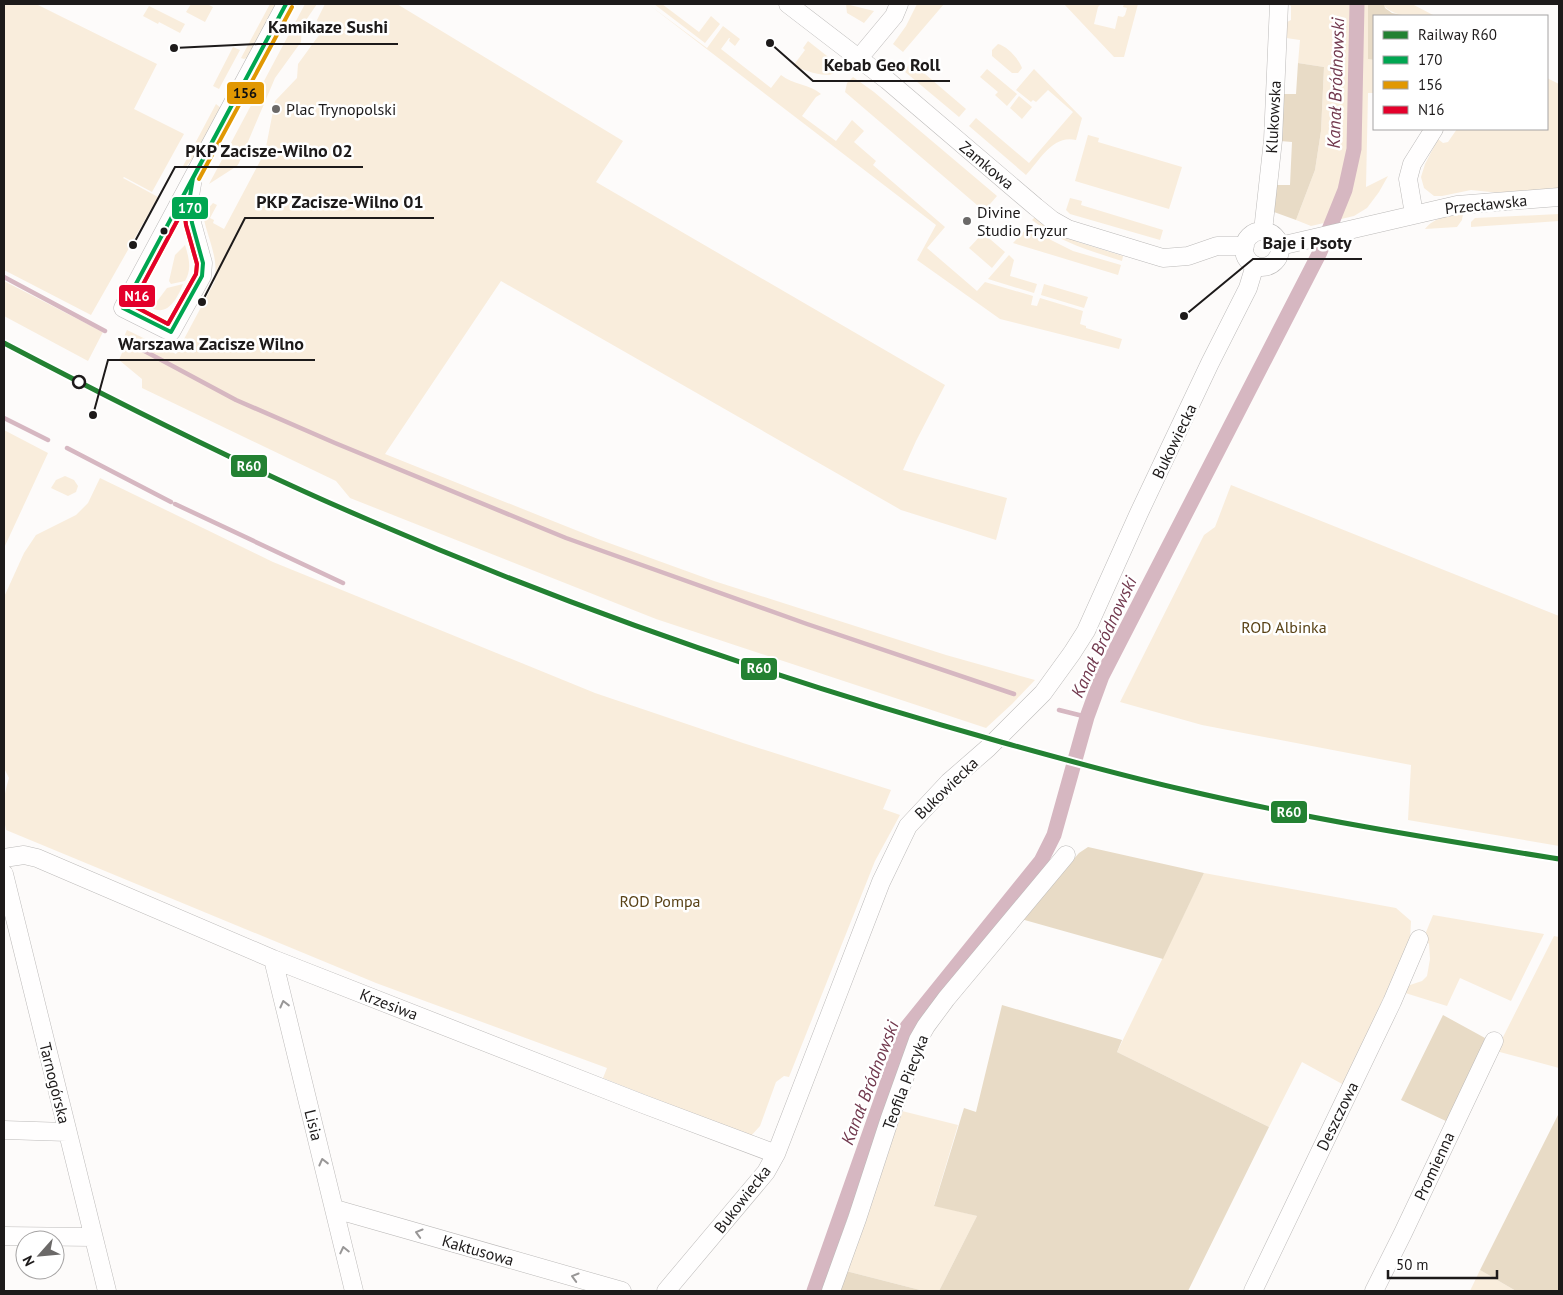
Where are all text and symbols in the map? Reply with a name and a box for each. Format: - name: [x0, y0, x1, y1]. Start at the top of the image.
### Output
- callout: Kamikaze Sushi: [258, 11, 398, 44]
- text: Kamikaze Sushi: [268, 15, 388, 38]
- legend: [1373, 15, 1548, 130]
- water label: Kanał Bródnowski: [1322, 16, 1349, 149]
- text: Railway R60: [1418, 25, 1497, 44]
- callout: Kebab Geo Roll: [813, 48, 950, 81]
- text: 170: [1418, 50, 1443, 69]
- text: Kebab Geo Roll: [824, 53, 941, 76]
- text: 156: [1418, 75, 1443, 94]
- street label: Klukowska: [1261, 80, 1285, 154]
- line badge: 156: [226, 81, 265, 105]
- text: 156: [233, 84, 257, 102]
- place label: Plac Trynopolski: [286, 99, 396, 119]
- text: N16: [1418, 100, 1444, 119]
- marker: Plac Trynopolski: [270, 103, 282, 115]
- callout: PKP Zacisze-Wilno 02: [175, 134, 363, 167]
- street label: Zamkowa: [956, 136, 1018, 194]
- text: PKP Zacisze-Wilno 02: [185, 139, 353, 162]
- callout: PKP Zacisze-Wilno 01: [245, 185, 434, 218]
- text: PKP Zacisze-Wilno 01: [256, 190, 424, 213]
- street label: Przecławska: [1444, 190, 1528, 218]
- line badge: 170: [171, 196, 209, 220]
- text: 170: [178, 199, 202, 217]
- place label: Divine Studio Fryzur: [977, 202, 1068, 240]
- marker: Divine Studio Fryzur: [961, 215, 973, 227]
- unlabelled marker: [159, 226, 169, 236]
- callout: Baje i Psoty: [1253, 226, 1362, 259]
- text: Baje i Psoty: [1263, 231, 1352, 254]
- line badge: N16: [118, 284, 156, 308]
- text: N16: [124, 287, 150, 305]
- callout: Warszawa Zacisze Wilno: [108, 327, 315, 360]
- text: Warszawa Zacisze Wilno: [118, 332, 304, 355]
- unlabelled marker: [72, 375, 86, 389]
- street label: Bukowiecka: [1147, 400, 1201, 482]
- line badge: R60: [230, 454, 268, 478]
- text: R60: [237, 457, 261, 475]
- water label: Kanał Bródnowski: [1065, 571, 1142, 701]
- park label: ROD Albinka: [1241, 617, 1327, 637]
- line badge: R60: [740, 657, 778, 681]
- text: R60: [747, 659, 771, 677]
- street label: Bukowiecka: [910, 753, 982, 823]
- line badge: R60: [1270, 800, 1308, 824]
- text: R60: [1277, 803, 1301, 821]
- park label: ROD Pompa: [619, 891, 701, 911]
- street label: Krzesiwa: [357, 984, 421, 1024]
- one-way arrow: [279, 999, 290, 1008]
- water label: Kanał Bródnowski: [835, 1016, 904, 1148]
- street label: Teofila Piecyka: [878, 1032, 932, 1132]
- street label: Tarnogórska: [35, 1040, 75, 1126]
- street label: Deszczowa: [1312, 1078, 1362, 1154]
- street label: Lisia: [300, 1107, 328, 1143]
- street label: Promienna: [1409, 1129, 1459, 1203]
- one-way arrow: [318, 1157, 329, 1166]
- street label: Bukowiecka: [709, 1161, 775, 1237]
- one-way arrow: [415, 1228, 424, 1238]
- north arrow: [15, 1230, 65, 1280]
- street label: Kaktusowa: [440, 1230, 516, 1270]
- one-way arrow: [339, 1246, 350, 1255]
- scale bar: [1388, 1248, 1497, 1280]
- text: N: [18, 1253, 39, 1269]
- text: 50 m: [1396, 1255, 1429, 1274]
- one-way arrow: [572, 1273, 580, 1283]

